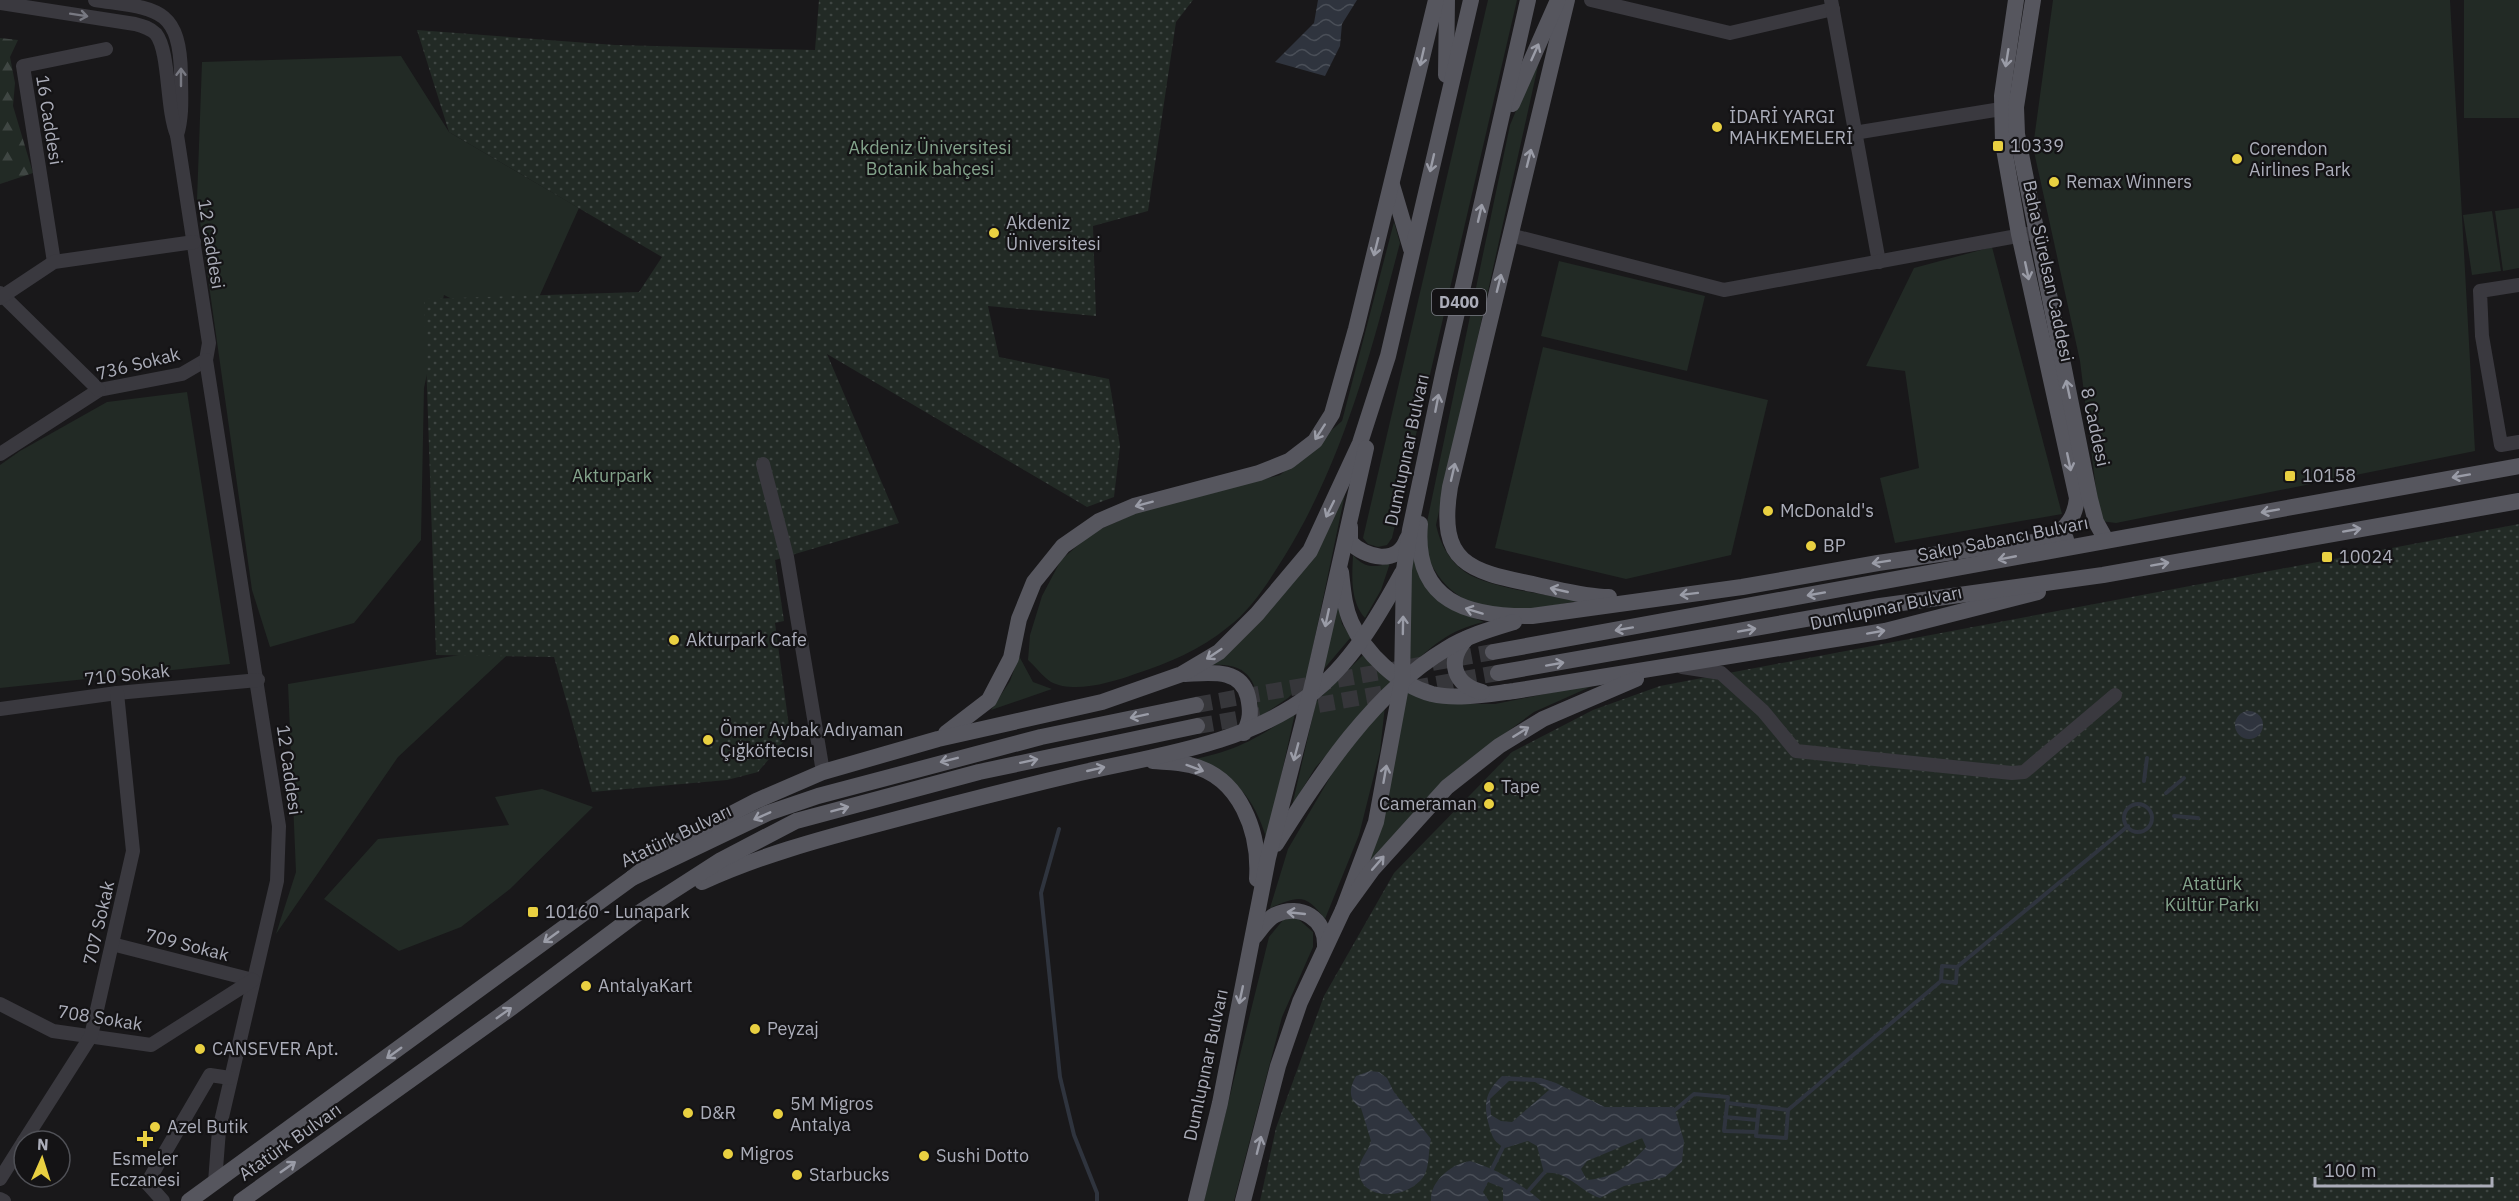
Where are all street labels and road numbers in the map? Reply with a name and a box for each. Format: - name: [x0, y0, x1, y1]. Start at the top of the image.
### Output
- street label: 16 Caddesi: [31, 73, 68, 166]
- street label: Baha Sürelsan Caddesi: [2018, 178, 2079, 364]
- street label: 12 Caddesi: [193, 197, 230, 290]
- road number: D400: [1432, 289, 1486, 315]
- street label: 736 Sokak: [94, 342, 183, 385]
- street label: Dumlupınar Bulvarı: [1379, 372, 1434, 528]
- street label: 8 Caddesi: [2076, 385, 2115, 468]
- street label: Sakıp Sabancı Bulvarı: [1916, 511, 2090, 566]
- street label: Dumlupınar Bulvarı: [1808, 580, 1964, 635]
- street label: 710 Sokak: [83, 659, 171, 690]
- street label: 12 Caddesi: [272, 723, 307, 816]
- street label: Atatürk Bulvarı: [617, 799, 735, 872]
- street label: 707 Sokak: [78, 878, 119, 967]
- street label: 709 Sokak: [143, 923, 232, 966]
- street label: Dumlupınar Bulvarı: [1178, 987, 1233, 1143]
- street label: 708 Sokak: [56, 999, 145, 1036]
- street label: Atatürk Bulvarı: [234, 1098, 346, 1186]

